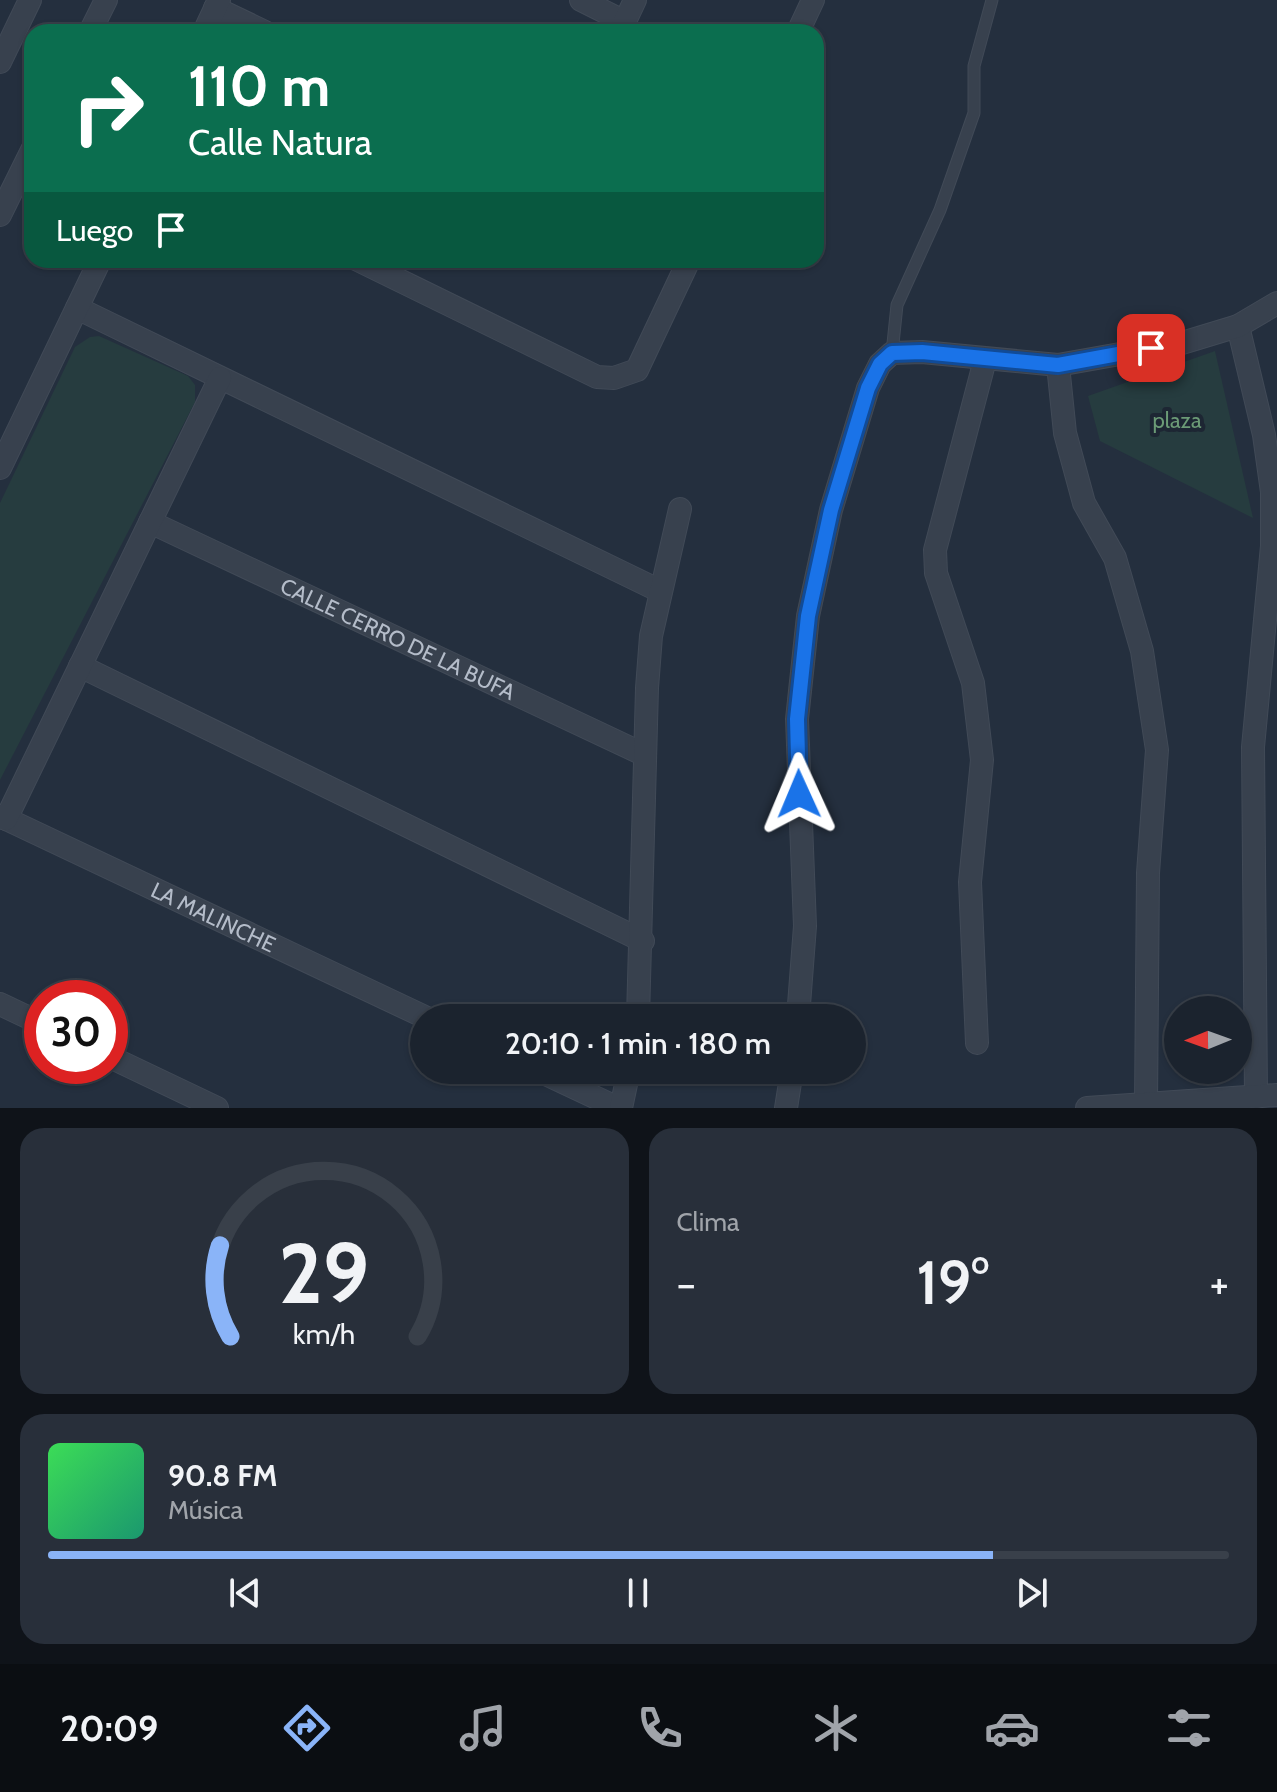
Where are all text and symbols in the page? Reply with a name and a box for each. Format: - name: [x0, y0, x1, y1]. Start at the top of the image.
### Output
- text: 110 m: [188, 52, 330, 120]
- icon: right: [56, 56, 160, 160]
- text: Calle Natura: [188, 120, 372, 164]
- icon: arrive: [149, 208, 193, 252]
- text: Luego: [56, 212, 133, 249]
- pin: [1117, 314, 1185, 382]
- icon: arrive: [1129, 326, 1173, 370]
- park label: plaza: [1153, 407, 1202, 434]
- street label: CALLE CERRO DE LA BUFA: [276, 572, 520, 706]
- position arrow: [757, 752, 841, 836]
- street label: LA MALINCHE: [147, 876, 280, 958]
- speed limit sign: 30: [24, 980, 128, 1084]
- north arrow: [1164, 996, 1252, 1084]
- map controls: [1164, 996, 1252, 1084]
- text: 20:10 · 1 min · 180 m: [505, 1025, 771, 1062]
- text: Clima: [677, 1206, 739, 1238]
- text: 29: [279, 1223, 370, 1324]
- text: 19°: [917, 1246, 989, 1319]
- text: −: [677, 1257, 696, 1310]
- text: +: [1210, 1257, 1229, 1310]
- text: km/h: [293, 1316, 356, 1351]
- text: 90.8 FM: [168, 1457, 278, 1494]
- text: Música: [168, 1494, 243, 1526]
- icon: previous: [223, 1571, 267, 1615]
- icon: pause: [616, 1571, 660, 1615]
- icon: next: [1010, 1571, 1054, 1615]
- icon: directions: [279, 1700, 335, 1756]
- icon: music: [455, 1700, 511, 1756]
- icon: phone: [632, 1700, 688, 1756]
- icon: climate: [808, 1700, 864, 1756]
- icon: car: [984, 1700, 1040, 1756]
- icon: filters: [1161, 1700, 1217, 1756]
- text: 20:09: [60, 1706, 158, 1750]

